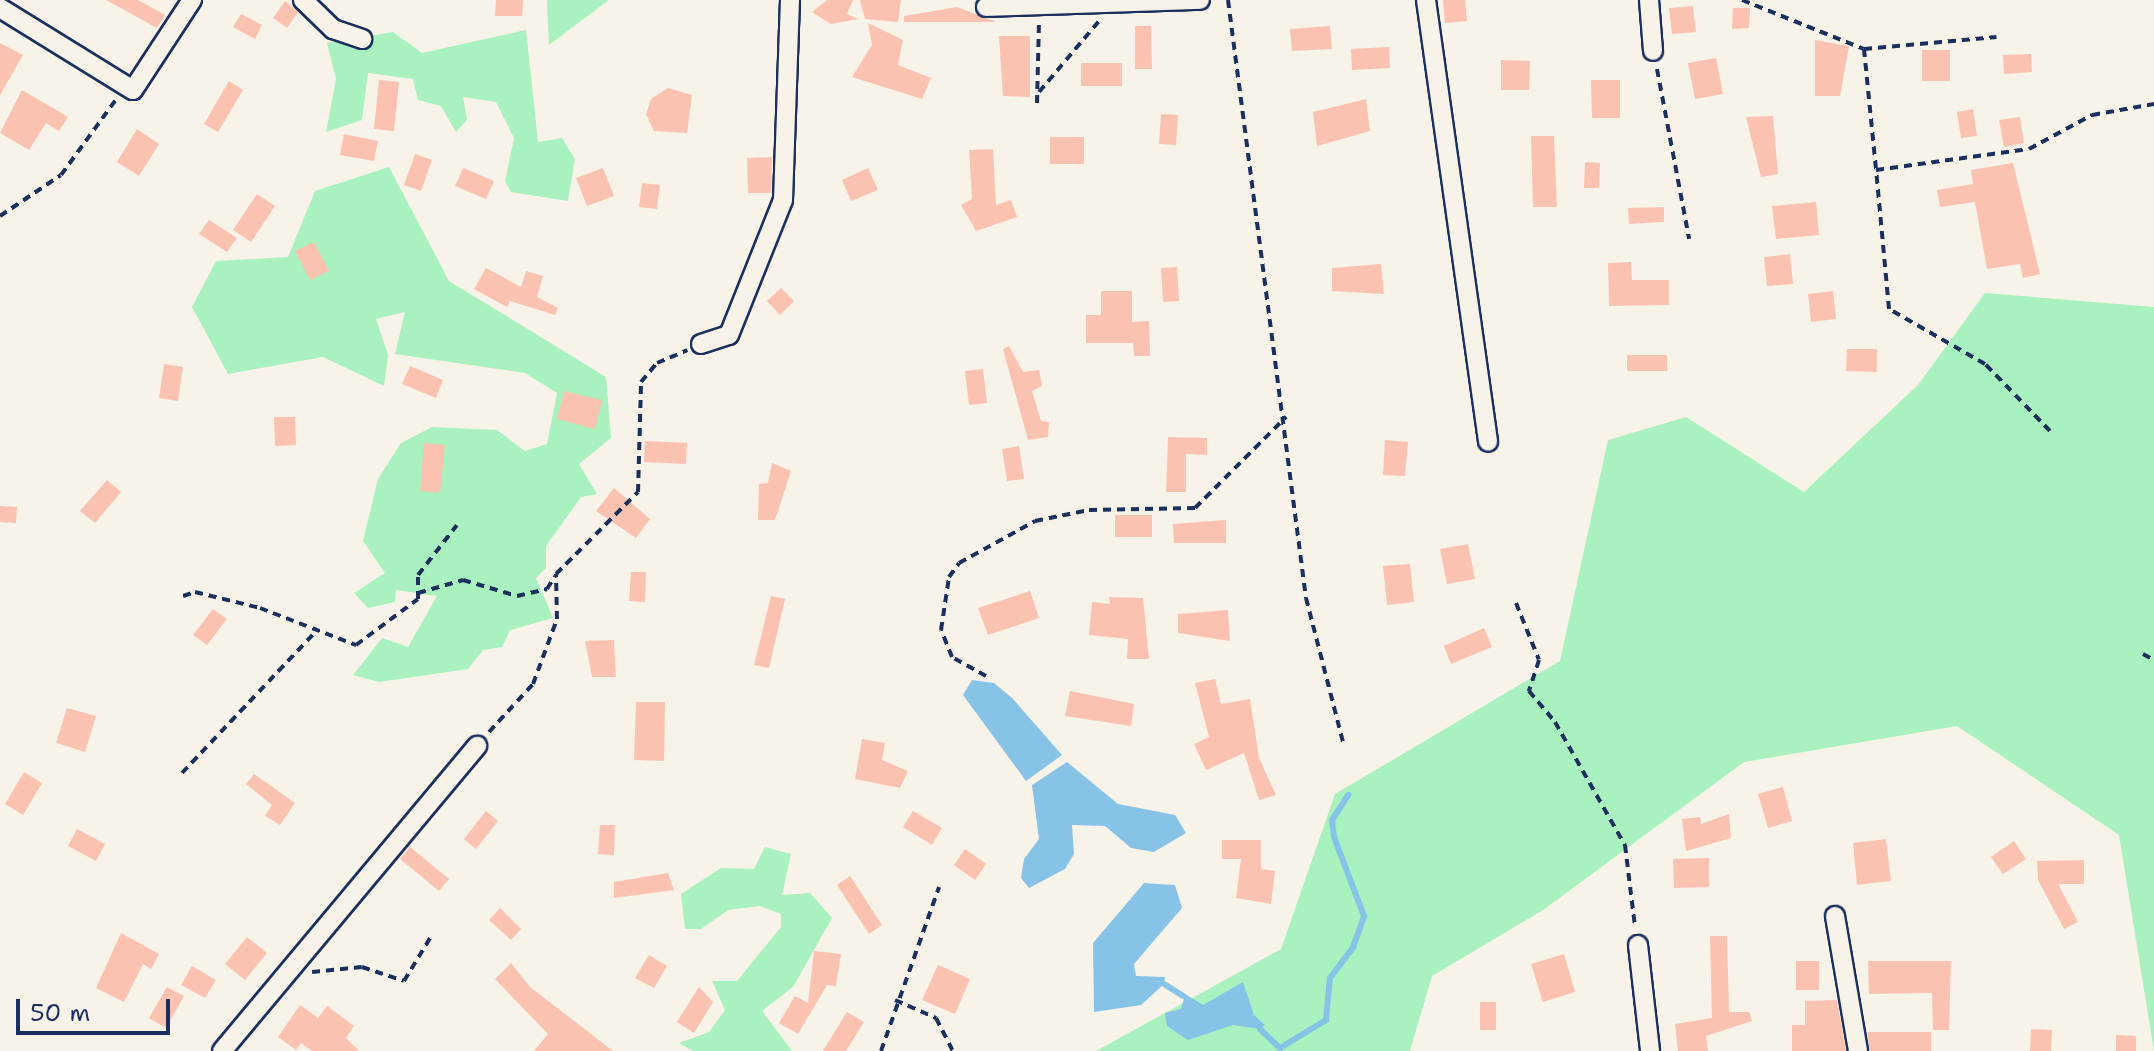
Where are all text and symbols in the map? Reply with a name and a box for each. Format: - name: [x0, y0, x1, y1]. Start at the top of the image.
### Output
- scale bar: [20, 983, 174, 1033]
- text: 50 m: [30, 997, 90, 1029]

